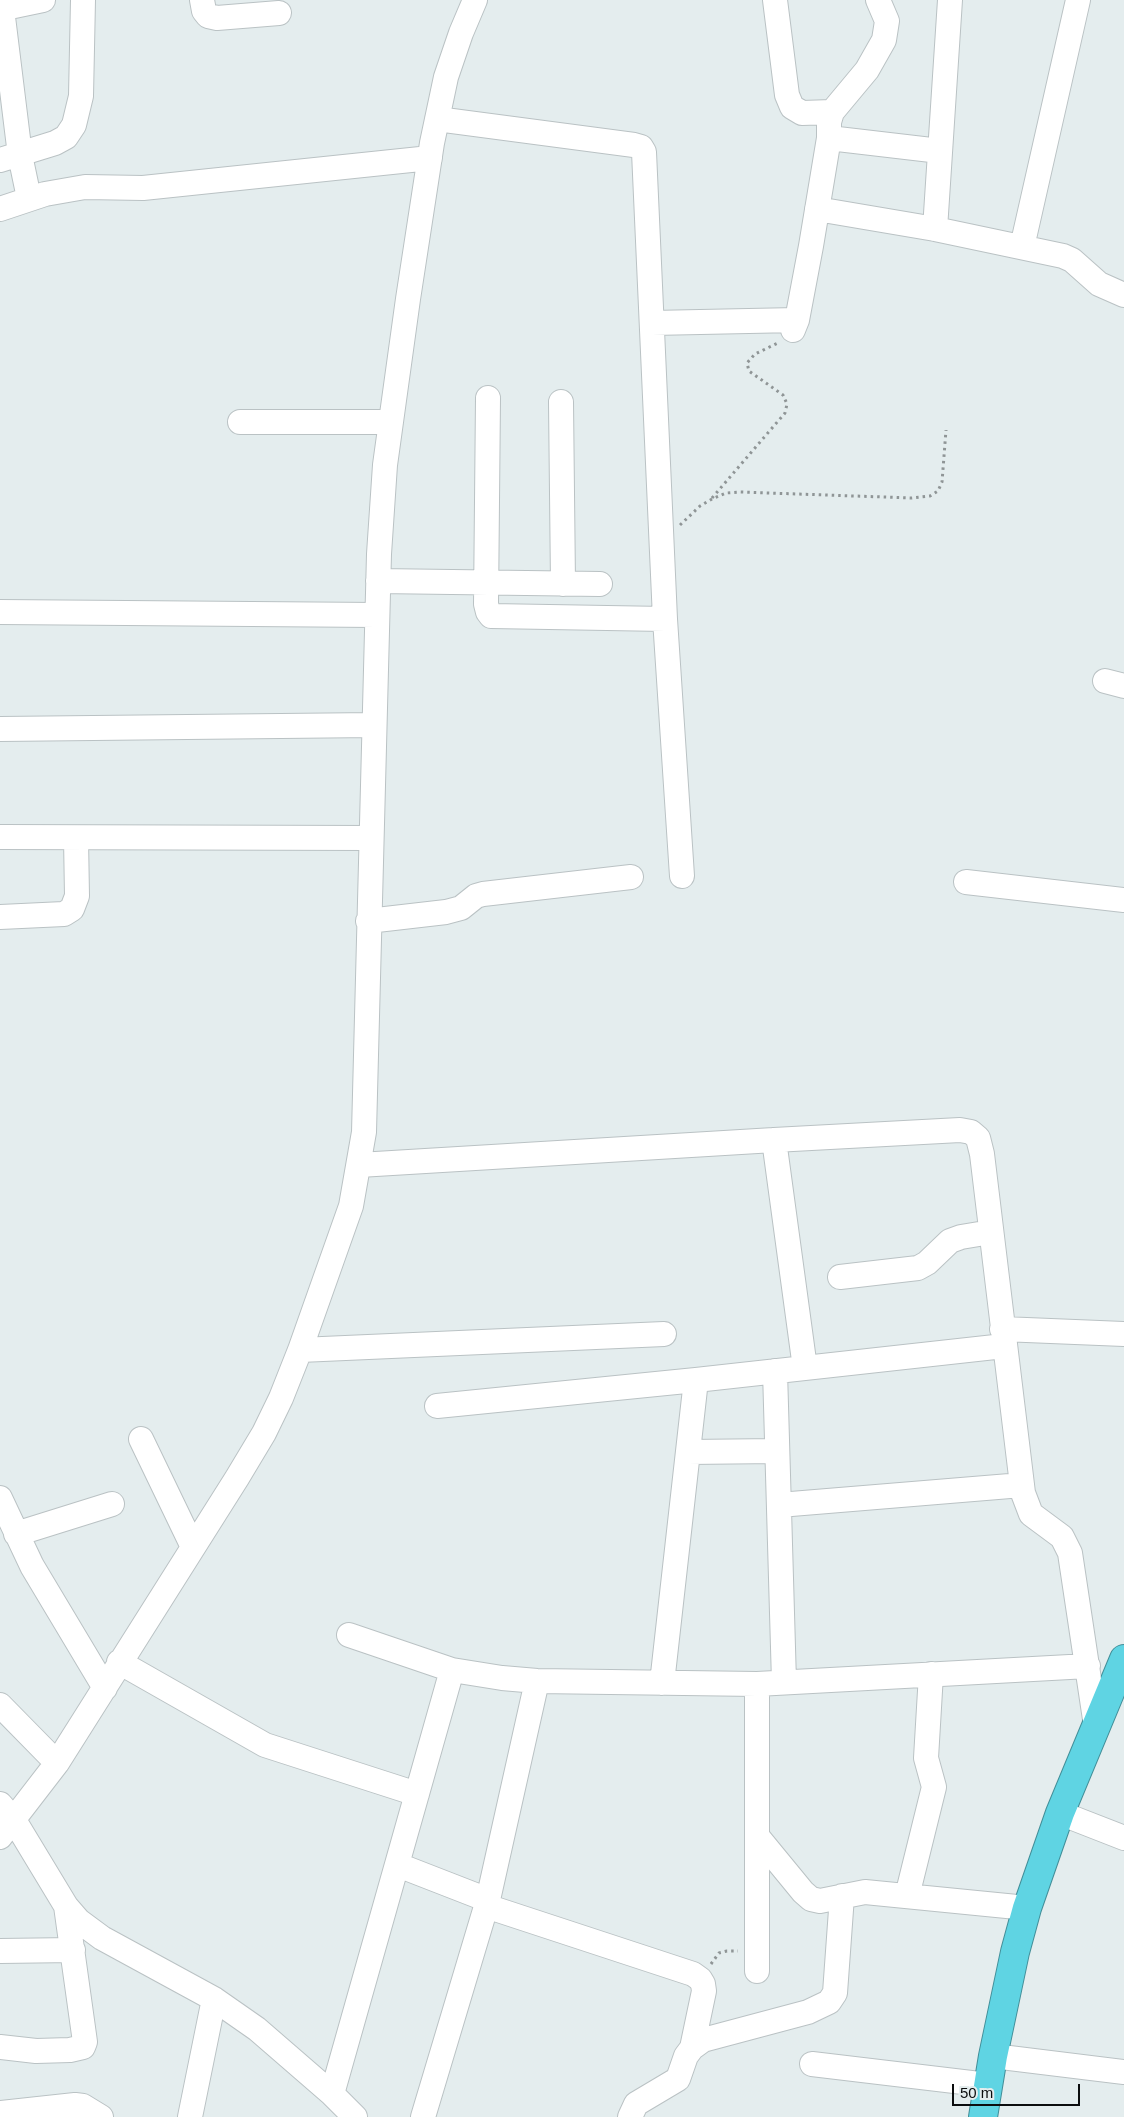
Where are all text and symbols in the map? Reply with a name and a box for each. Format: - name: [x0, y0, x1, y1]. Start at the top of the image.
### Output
- scale bar: [954, 2074, 1082, 2106]
- text: 50 m: [960, 2084, 993, 2101]

